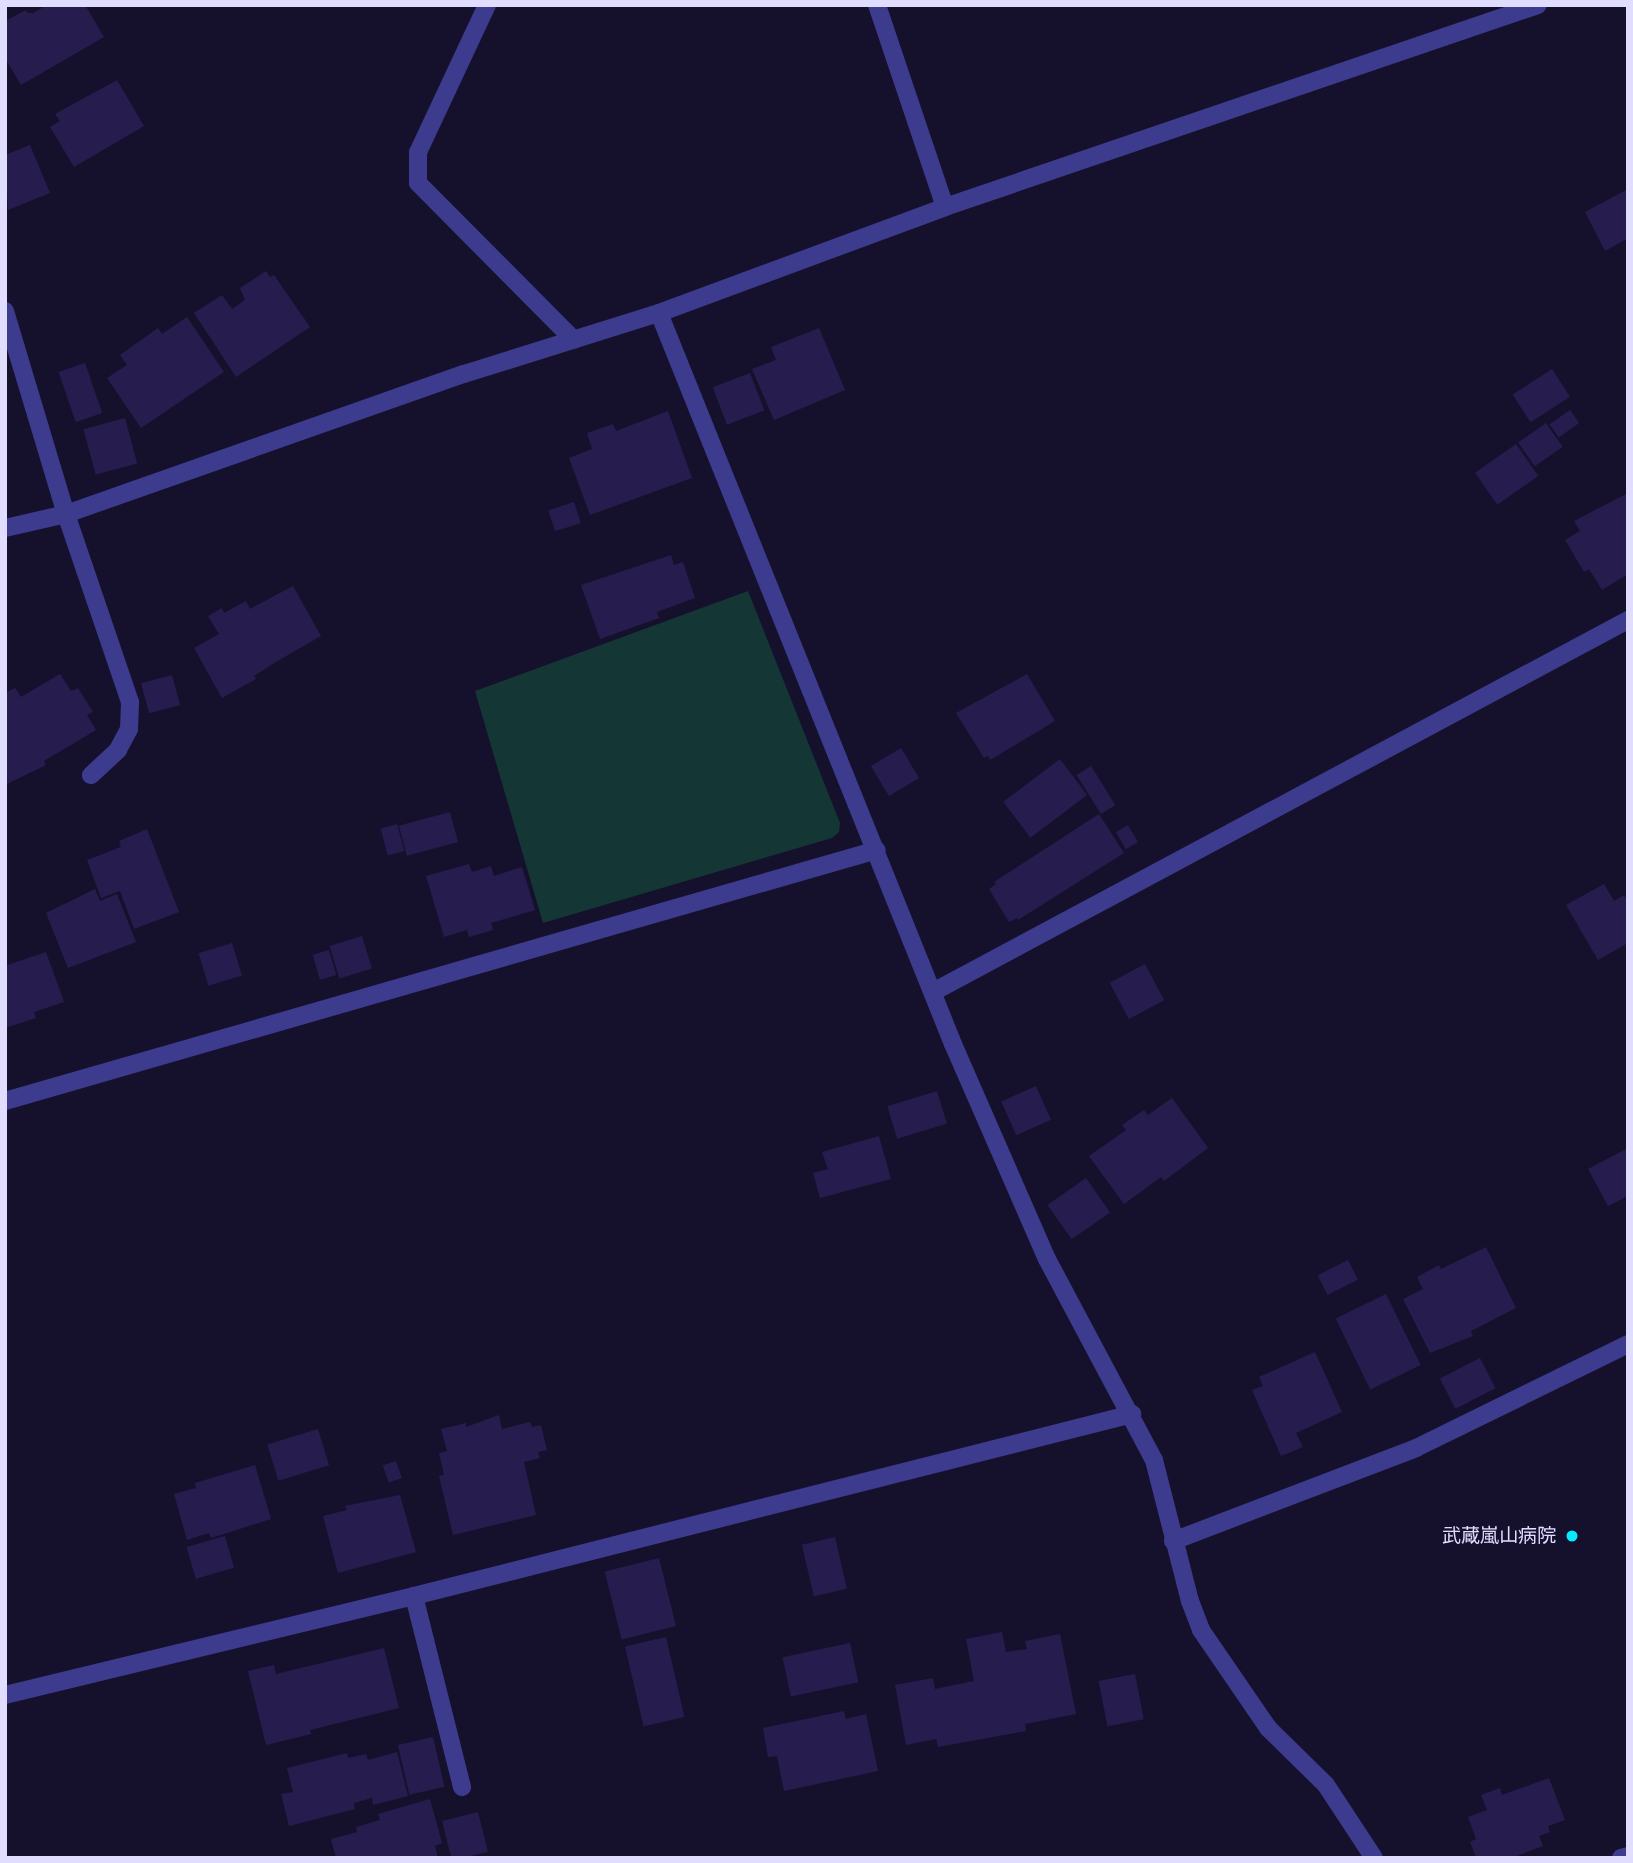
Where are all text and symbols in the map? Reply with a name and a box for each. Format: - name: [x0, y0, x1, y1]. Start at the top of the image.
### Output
- place label: 武蔵嵐山病院: [1442, 1525, 1556, 1547]
- marker: 武蔵嵐山病院: [1562, 1526, 1582, 1546]

